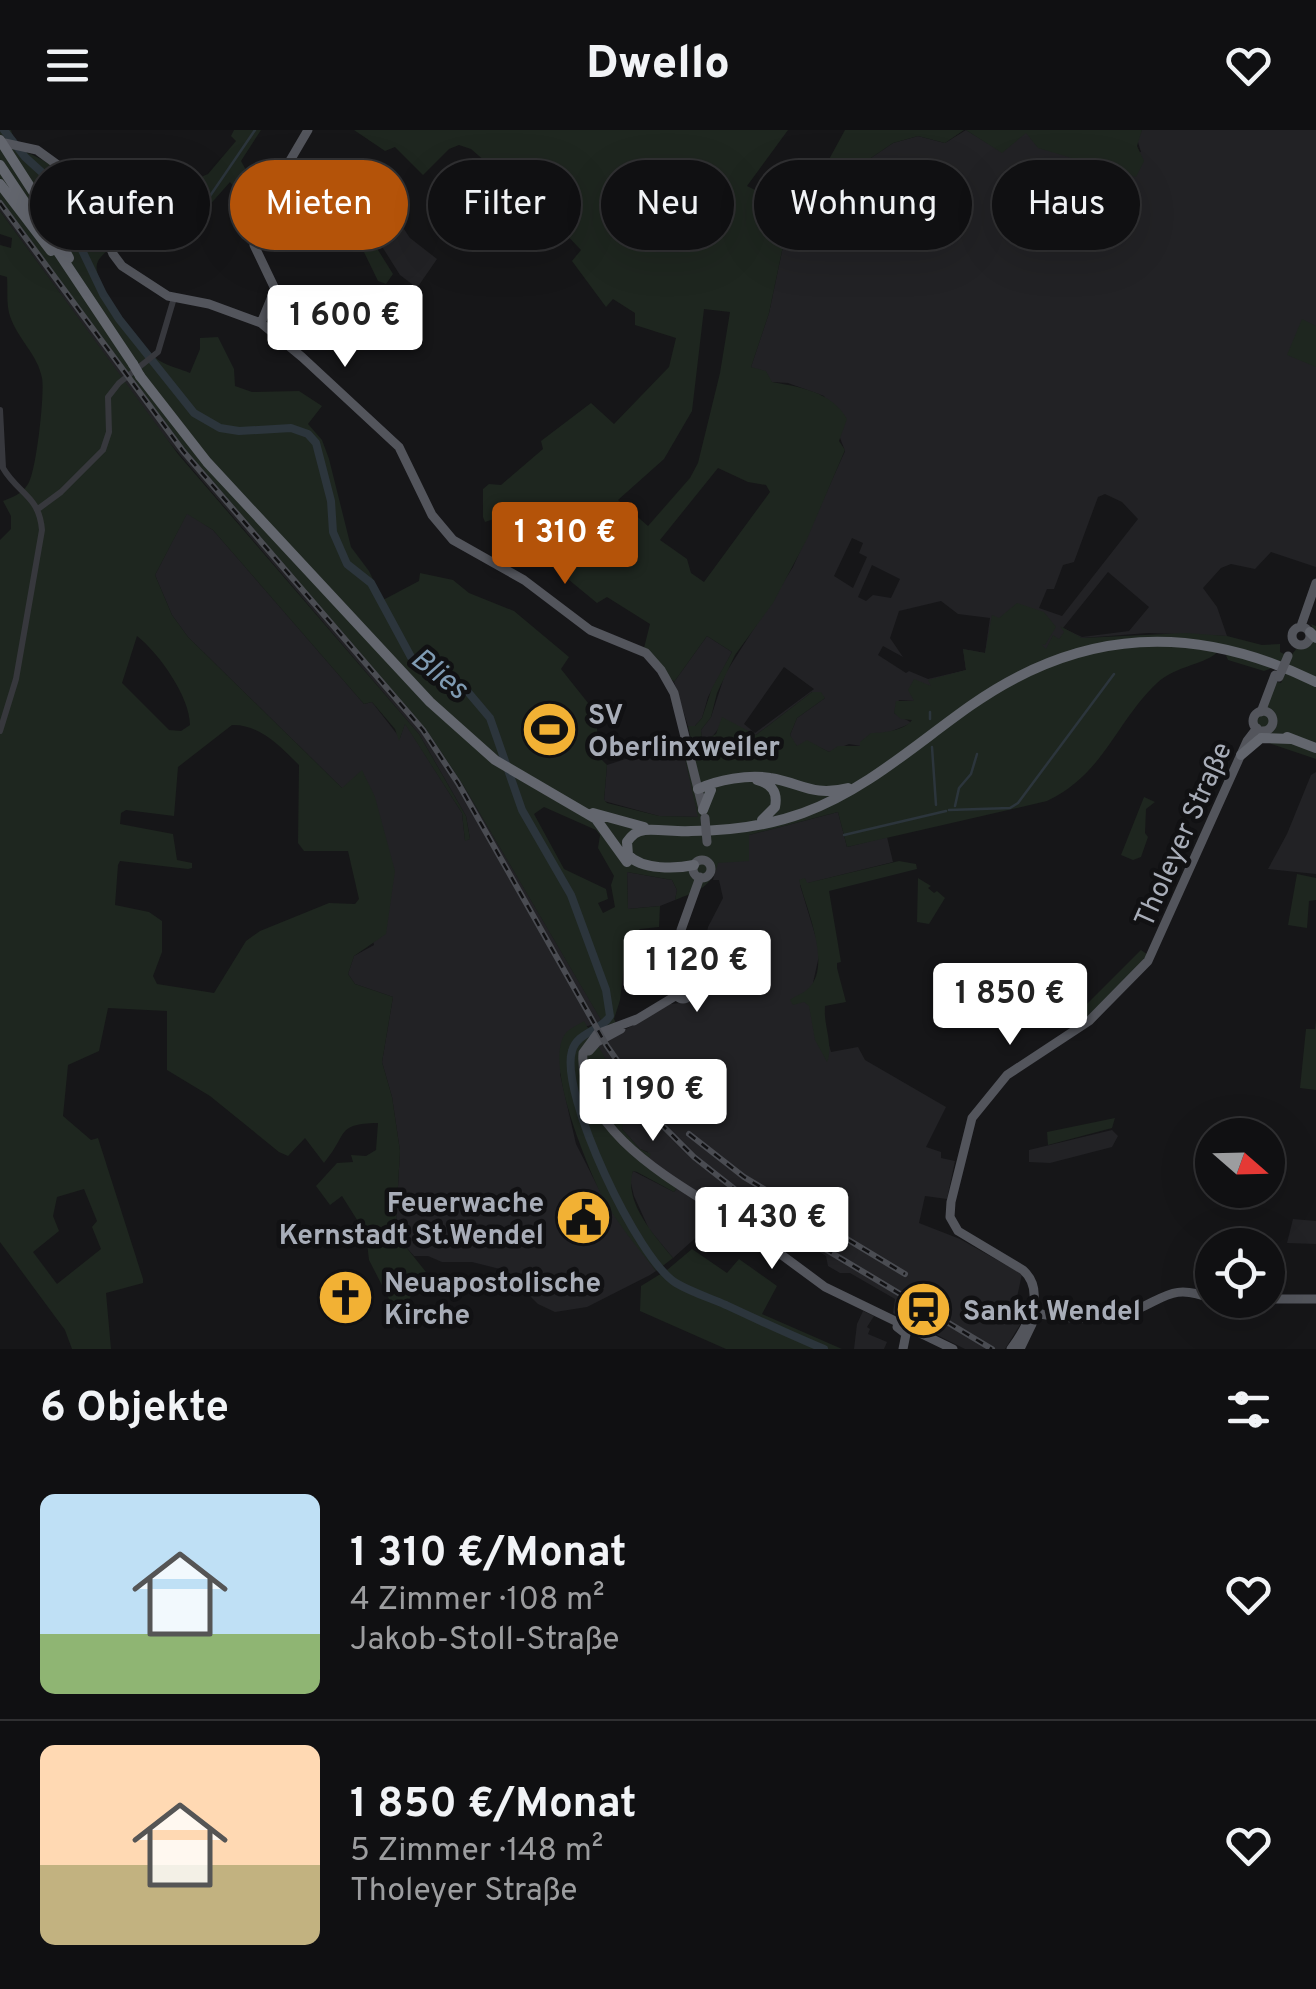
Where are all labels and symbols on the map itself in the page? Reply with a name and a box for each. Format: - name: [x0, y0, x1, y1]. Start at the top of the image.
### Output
- pin: 1 600 €: [253, 285, 437, 370]
- pin: 1 310 €: [473, 502, 657, 587]
- water label: Blies: [402, 641, 475, 709]
- place label: SV Oberlinxweiler: [588, 699, 780, 767]
- sports icon: SV Oberlinxweiler: [519, 700, 579, 760]
- street label: Tholeyer Straße: [1128, 737, 1242, 933]
- pin: 1 120 €: [605, 930, 789, 1015]
- pin: 1 850 €: [918, 963, 1102, 1048]
- pin: 1 190 €: [561, 1059, 745, 1144]
- north arrow: [1195, 1118, 1285, 1208]
- place label: Feuerwache Kernstadt St.Wendel: [279, 1187, 544, 1255]
- pin: 1 430 €: [680, 1187, 864, 1272]
- public building icon: Feuerwache Kernstadt St.Wendel: [553, 1188, 613, 1248]
- place label: Neuapostolische Kirche: [384, 1267, 601, 1335]
- church icon: Neuapostolische Kirche: [315, 1268, 375, 1328]
- station icon: Sankt Wendel: [894, 1280, 954, 1340]
- place label: Sankt Wendel: [963, 1295, 1141, 1331]

